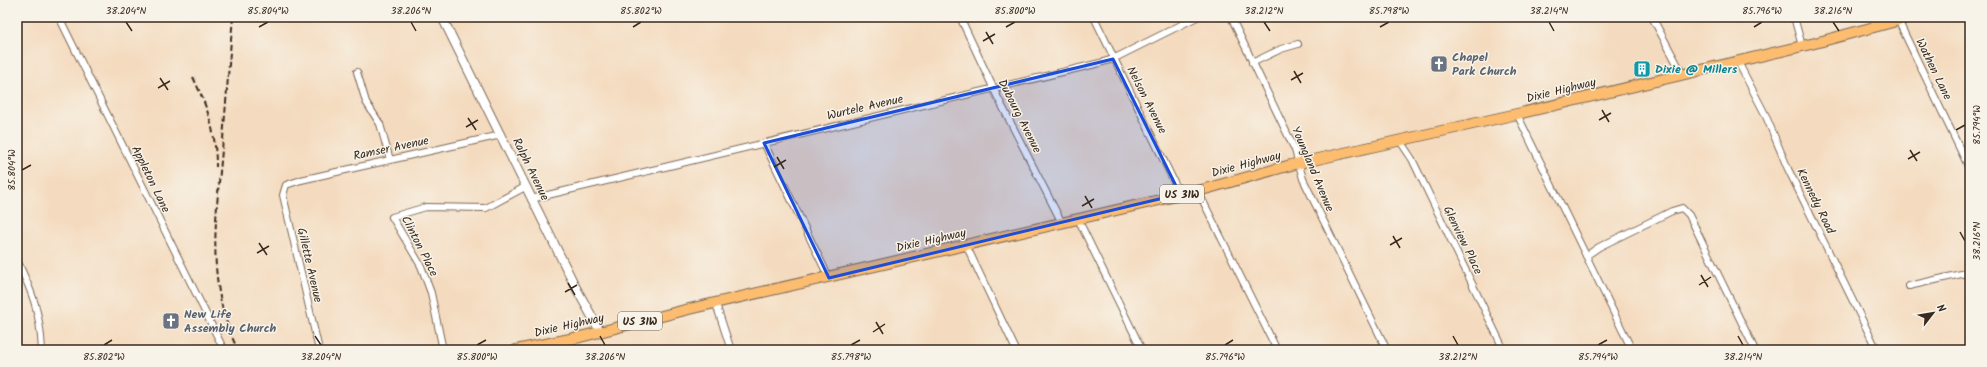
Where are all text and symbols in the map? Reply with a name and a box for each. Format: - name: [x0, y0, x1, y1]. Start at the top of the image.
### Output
- text: 38.204°N: [106, 3, 147, 19]
- text: 85.804°W: [247, 3, 289, 19]
- text: 38.206°N: [391, 3, 432, 19]
- text: 85.802°W: [620, 3, 662, 19]
- text: 85.800°W: [995, 3, 1036, 19]
- text: 38.212°N: [1244, 3, 1284, 19]
- text: 85.798°W: [1369, 3, 1409, 19]
- text: 38.214°N: [1530, 3, 1569, 19]
- text: 85.796°W: [1742, 3, 1782, 19]
- text: 38.216°N: [1814, 3, 1853, 19]
- street label: Wathen Lane: [1910, 35, 1957, 104]
- place label: Chapel Park Church: [1452, 48, 1517, 81]
- church icon: Chapel Park Church: [1429, 54, 1449, 74]
- building icon: Dixie @ Millers: [1632, 59, 1652, 79]
- place label: Dixie @ Millers: [1655, 60, 1738, 79]
- street label: Nelson Avenue: [1121, 63, 1172, 138]
- street label: Dixie Highway: [1524, 73, 1598, 108]
- street label: Dubourg Avenue: [993, 76, 1047, 157]
- street label: Wurtele Avenue: [825, 89, 906, 125]
- text: 85.794°W: [1969, 105, 1985, 145]
- street label: Youngland Avenue: [1286, 123, 1339, 215]
- street label: Ramser Avenue: [352, 131, 431, 166]
- street label: Ralph Avenue: [507, 135, 554, 204]
- street label: Appleton Lane: [126, 143, 175, 216]
- street label: Dixie Highway: [1209, 146, 1283, 183]
- text: 85.804°W: [4, 149, 20, 191]
- street label: Kennedy Road: [1791, 165, 1840, 238]
- road number: US 31W: [1160, 185, 1204, 203]
- street label: Glenview Place: [1438, 203, 1488, 278]
- street label: Clinton Place: [396, 212, 443, 281]
- text: 38.216°N: [1969, 221, 1985, 260]
- street label: Dixie Highway: [894, 223, 968, 258]
- street label: Gillette Avenue: [292, 226, 327, 305]
- north arrow: [1913, 293, 1953, 333]
- text: N: [1931, 301, 1950, 316]
- place label: New Life Assembly Church: [184, 305, 277, 338]
- street label: Dixie Highway: [532, 308, 606, 343]
- church icon: New Life Assembly Church: [161, 311, 181, 331]
- road number: US 31W: [618, 312, 662, 330]
- text: 85.802°W: [83, 349, 125, 365]
- text: 38.204°N: [301, 349, 342, 365]
- text: 85.800°W: [457, 349, 498, 365]
- text: 38.206°N: [585, 349, 626, 365]
- text: 85.798°W: [831, 349, 871, 365]
- text: 85.796°W: [1205, 349, 1245, 365]
- text: 38.212°N: [1438, 349, 1478, 365]
- text: 85.794°W: [1578, 349, 1618, 365]
- text: 38.214°N: [1724, 349, 1763, 365]

